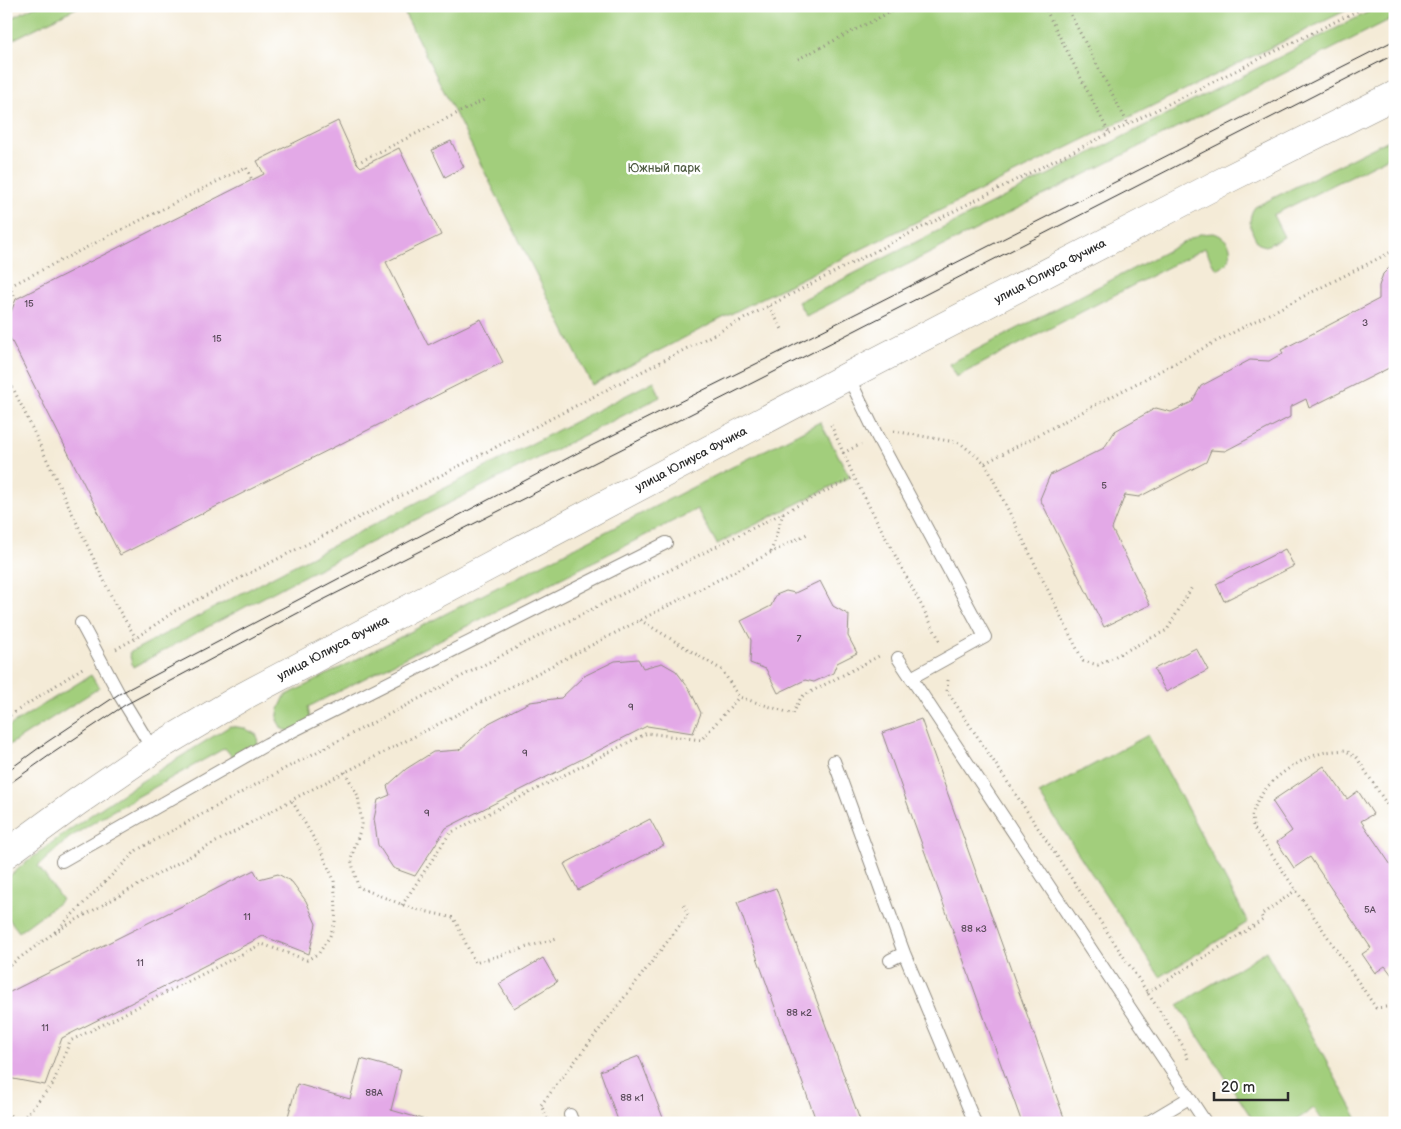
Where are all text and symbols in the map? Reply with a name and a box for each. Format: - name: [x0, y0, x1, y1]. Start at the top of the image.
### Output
- park label: Южный парк: [628, 161, 701, 176]
- street label: улица Юлиуса Фучика: [992, 236, 1109, 307]
- house number: 15: [24, 298, 34, 310]
- house number: 3: [1362, 317, 1368, 329]
- house number: 15: [212, 333, 222, 345]
- street label: улица Юлиуса Фучика: [633, 424, 750, 495]
- house number: 5: [1101, 480, 1107, 492]
- street label: улица Юлиуса Фучика: [275, 613, 392, 684]
- house number: 7: [797, 633, 802, 645]
- house number: 9: [628, 701, 634, 713]
- house number: 9: [522, 747, 528, 759]
- house number: 9: [424, 807, 430, 819]
- house number: 5А: [1364, 904, 1377, 916]
- house number: 11: [243, 911, 251, 923]
- house number: 88 к3: [961, 923, 987, 935]
- house number: 11: [136, 957, 144, 969]
- house number: 88 к2: [786, 1007, 812, 1019]
- house number: 11: [41, 1022, 49, 1034]
- scale bar: [1214, 1069, 1287, 1101]
- text: 20 m: [1221, 1078, 1255, 1097]
- house number: 88А: [365, 1087, 384, 1099]
- house number: 88 к1: [620, 1092, 644, 1104]

